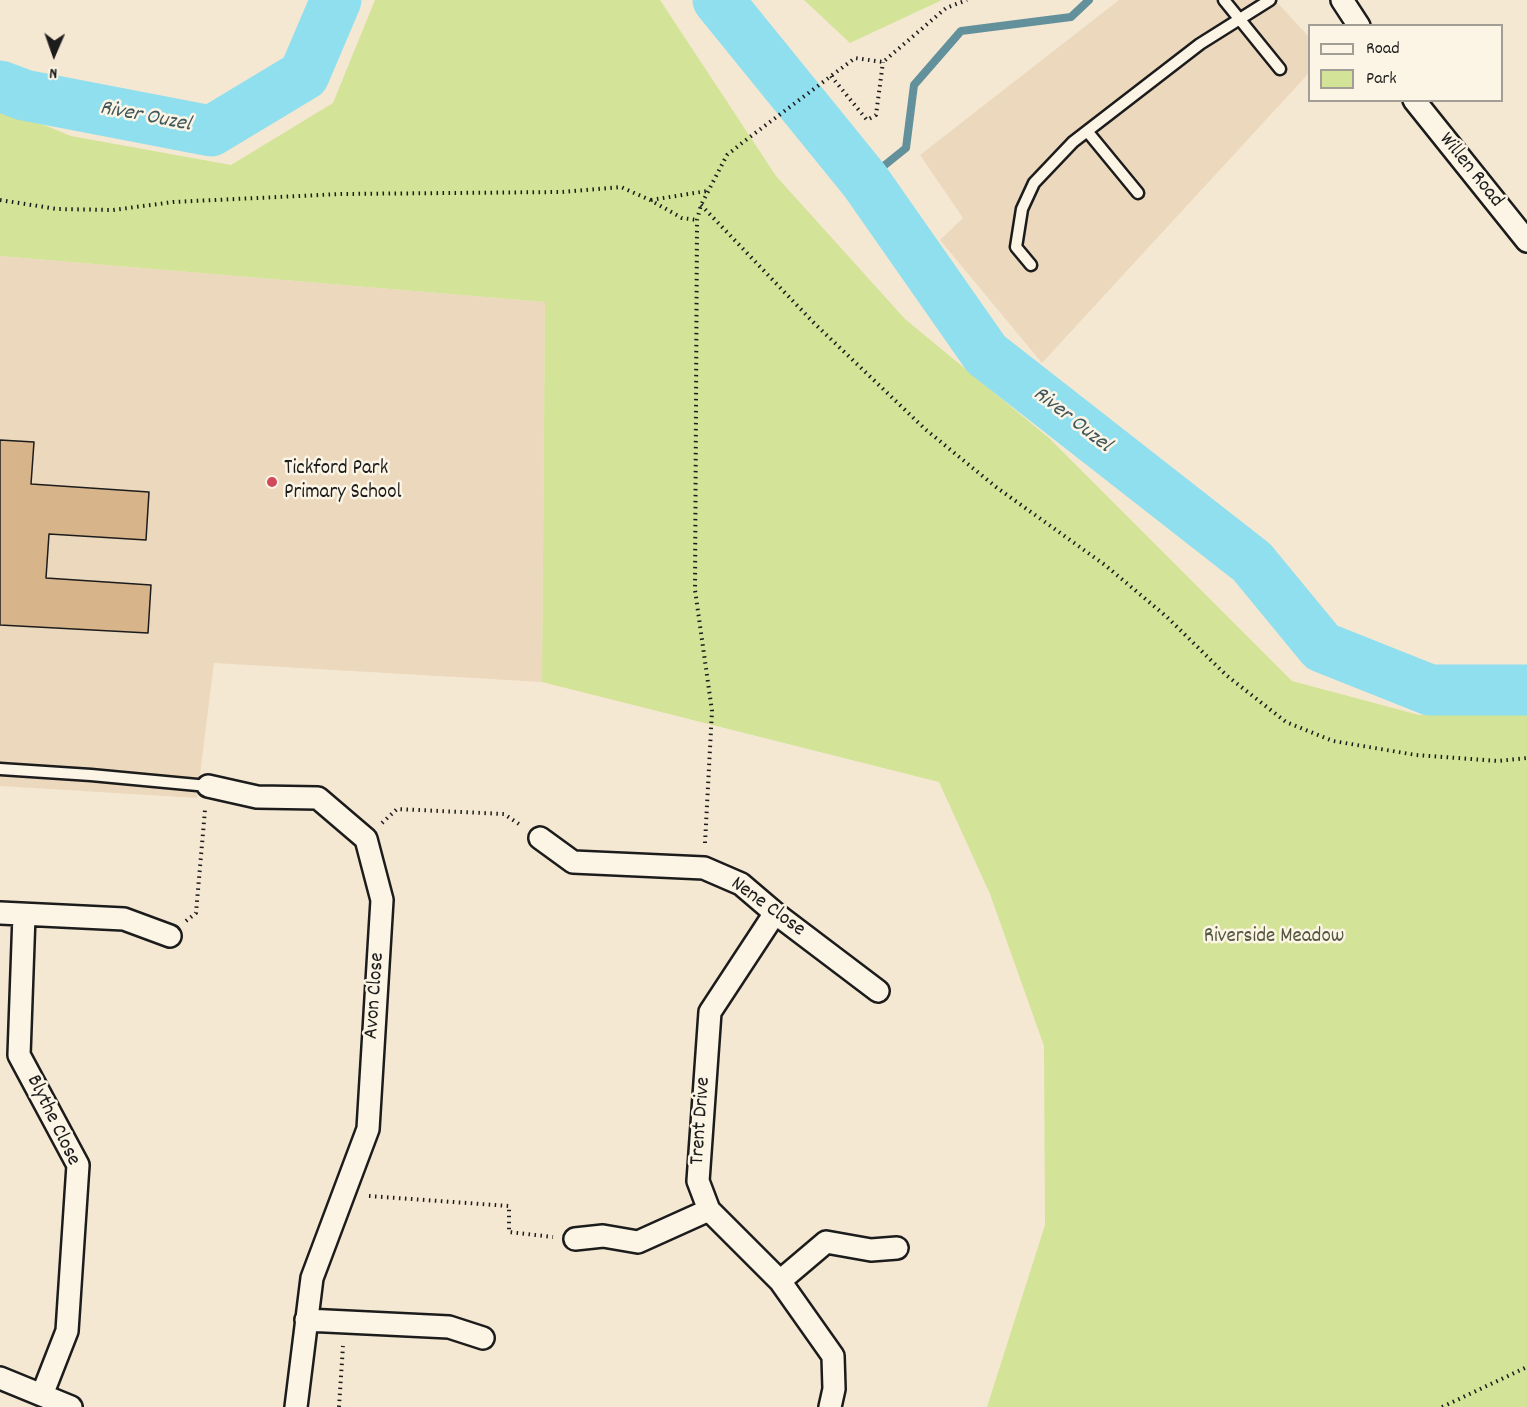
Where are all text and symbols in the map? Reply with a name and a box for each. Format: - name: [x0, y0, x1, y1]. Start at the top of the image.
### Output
- north arrow: [24, 24, 84, 84]
- legend: [1308, 24, 1503, 102]
- text: Road: [1366, 37, 1400, 62]
- text: N: [49, 61, 58, 84]
- text: Park: [1366, 67, 1397, 92]
- water label: River Ouzel: [97, 96, 193, 140]
- street label: Willen Road: [1432, 129, 1508, 213]
- water label: River Ouzel: [1027, 382, 1115, 460]
- place label: Tickford Park Primary School: [284, 457, 402, 507]
- marker: Tickford Park Primary School: [265, 475, 279, 489]
- street label: Nene Close: [725, 872, 809, 944]
- park label: Riverside Meadow: [1204, 925, 1344, 951]
- street label: Avon Close: [360, 952, 392, 1040]
- street label: Blythe Close: [19, 1072, 85, 1170]
- street label: Trent Drive: [686, 1076, 718, 1166]

